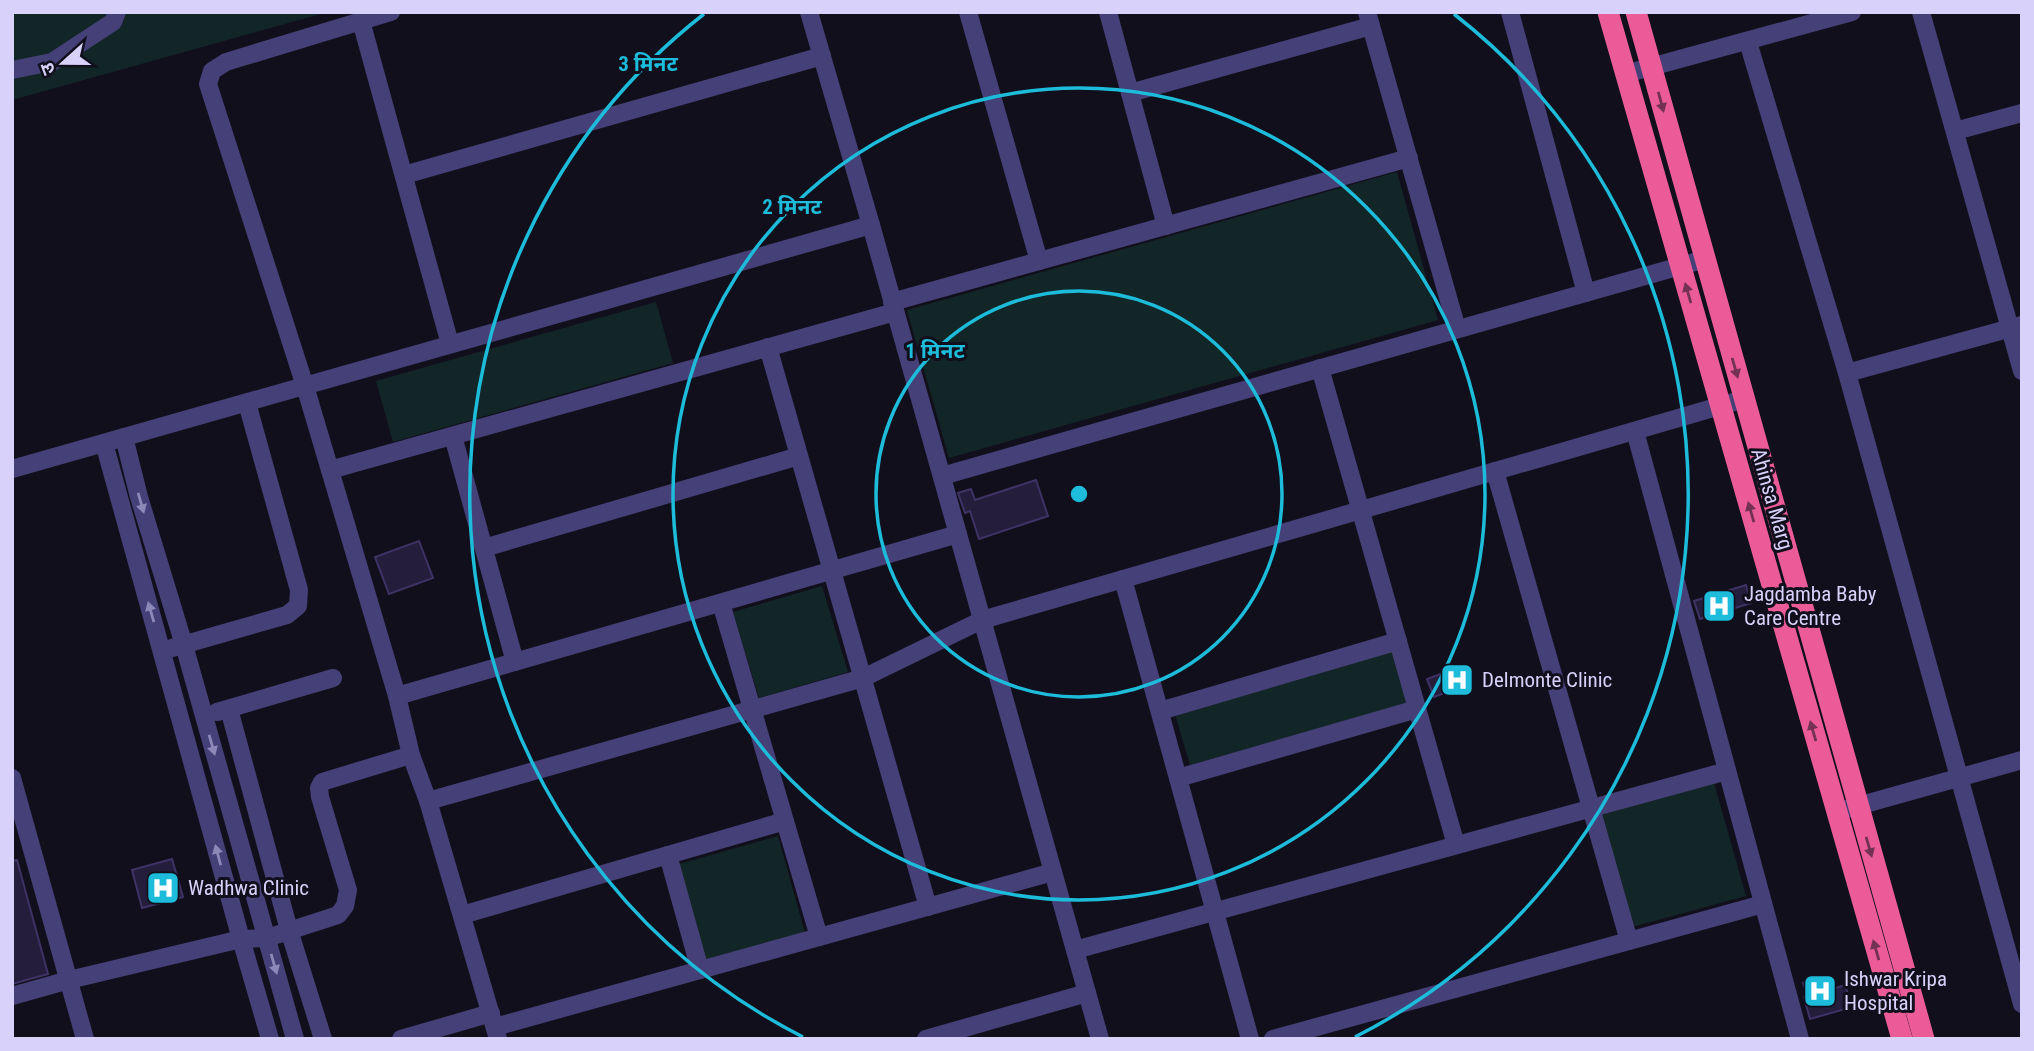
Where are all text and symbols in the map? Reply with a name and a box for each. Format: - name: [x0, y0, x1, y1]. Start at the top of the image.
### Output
- north arrow: [28, 28, 98, 98]
- text: 3 मिनट: [618, 52, 678, 76]
- text: उ: [35, 59, 60, 78]
- one-way arrow: [1657, 91, 1667, 112]
- text: 2 मिनट: [762, 195, 822, 219]
- one-way arrow: [1683, 283, 1693, 304]
- text: 1 मिनट: [905, 339, 965, 363]
- one-way arrow: [1731, 358, 1741, 379]
- street label: Ahinsa Marg: [1746, 446, 1798, 552]
- centre of rings: [1067, 482, 1091, 506]
- one-way arrow: [137, 493, 147, 514]
- one-way arrow: [1745, 501, 1755, 522]
- place label: Jagdamba Baby Care Centre: [1744, 582, 1877, 630]
- hospital icon: Jagdamba Baby Care Centre: [1700, 587, 1738, 625]
- one-way arrow: [145, 601, 156, 623]
- hospital icon: Delmonte Clinic: [1438, 661, 1476, 699]
- place label: Delmonte Clinic: [1482, 668, 1612, 692]
- one-way arrow: [1808, 720, 1818, 741]
- one-way arrow: [208, 735, 218, 756]
- one-way arrow: [1864, 836, 1875, 858]
- one-way arrow: [212, 844, 223, 866]
- hospital icon: Wadhwa Clinic: [144, 869, 182, 907]
- place label: Wadhwa Clinic: [188, 876, 309, 900]
- one-way arrow: [1870, 938, 1881, 960]
- one-way arrow: [270, 954, 280, 975]
- place label: Ishwar Kripa Hospital: [1844, 967, 1947, 1015]
- hospital icon: Ishwar Kripa Hospital: [1801, 972, 1839, 1010]

